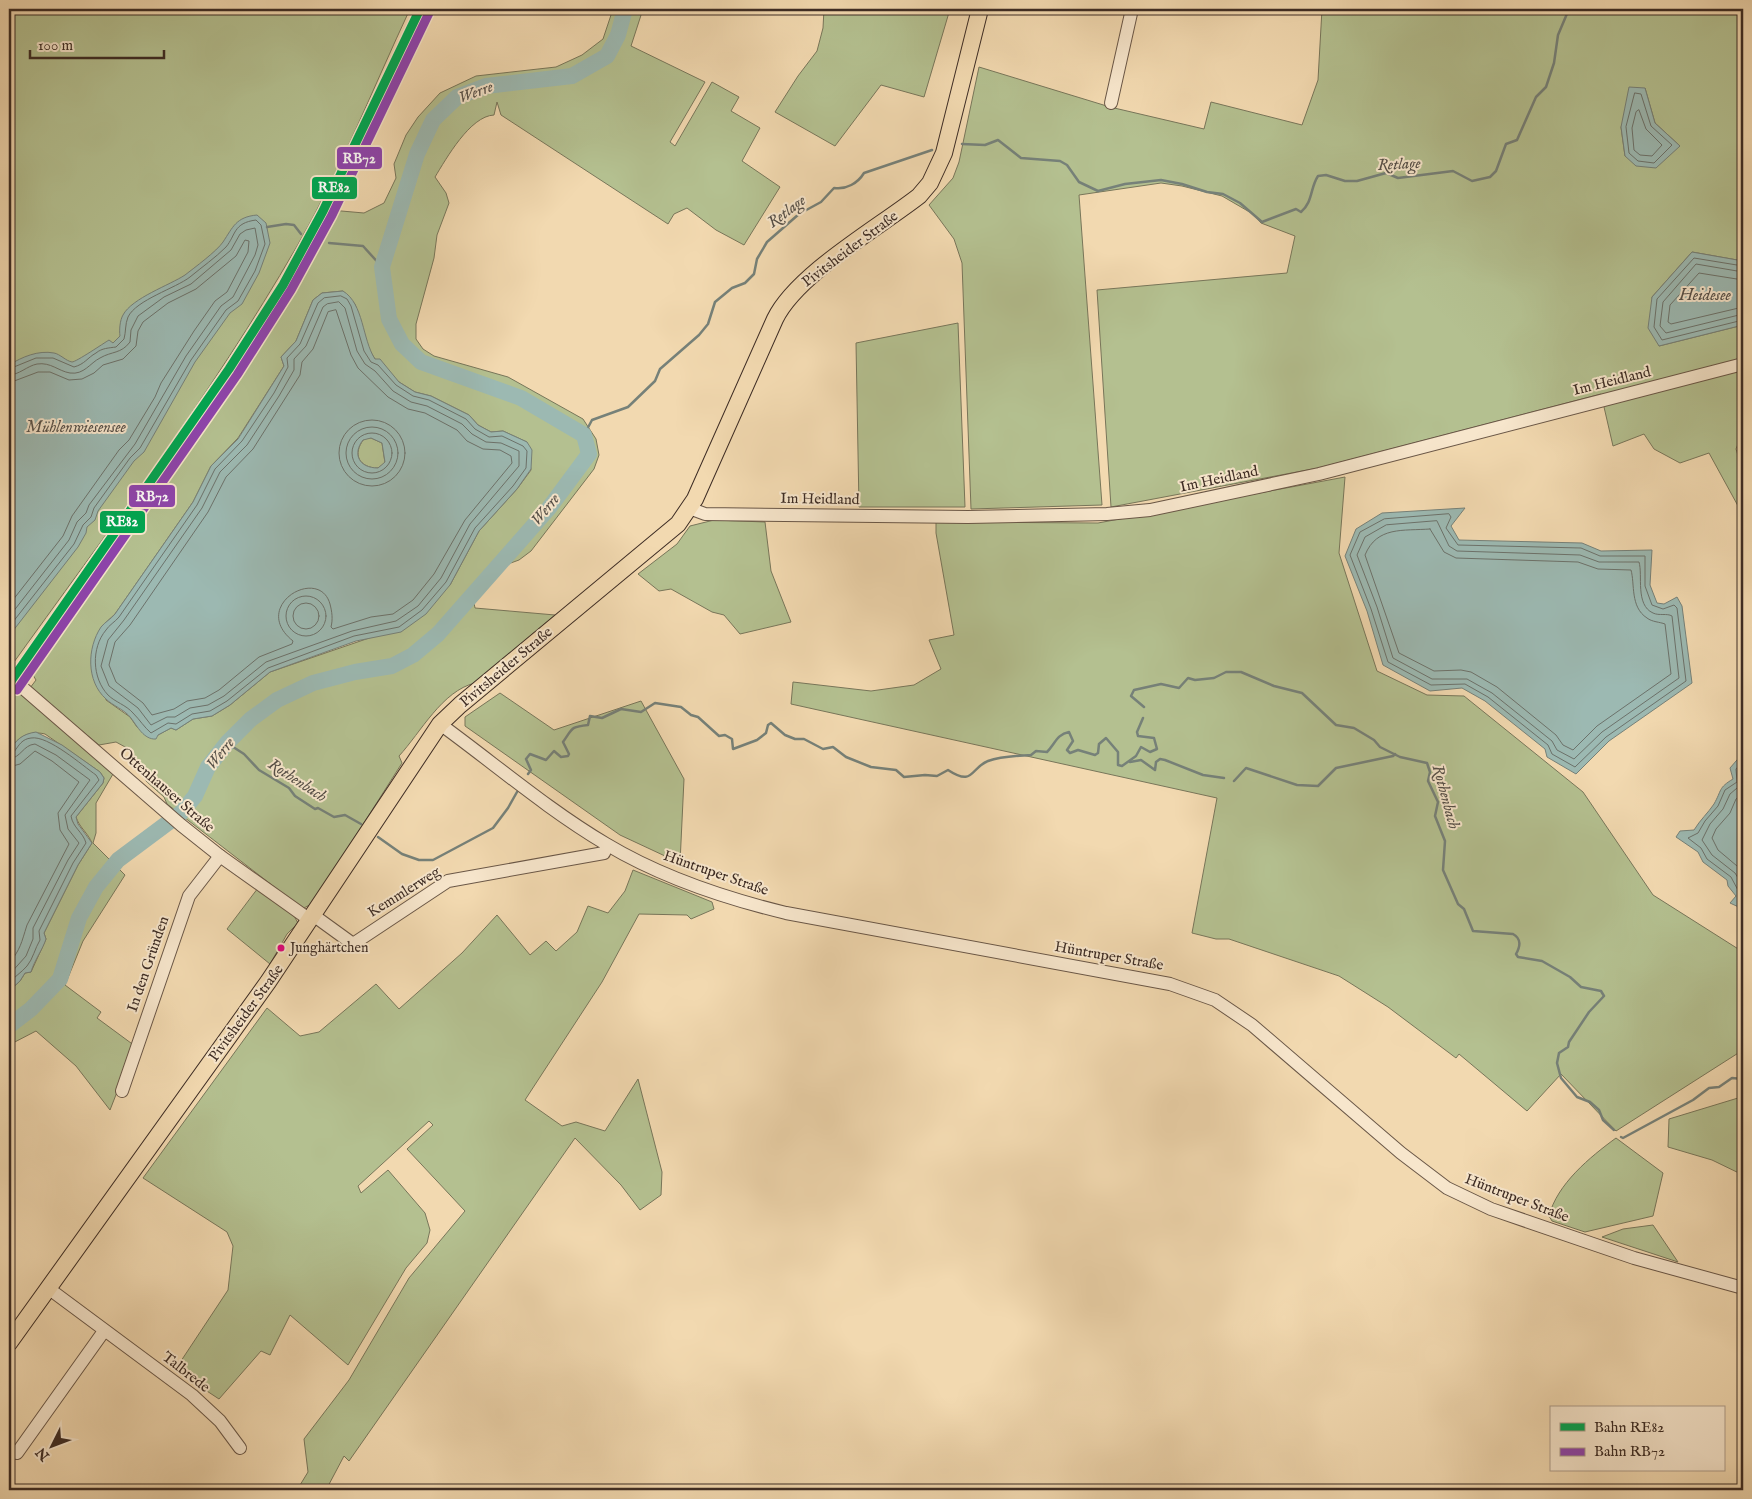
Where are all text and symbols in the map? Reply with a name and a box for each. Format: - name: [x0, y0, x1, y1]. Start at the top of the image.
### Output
- scale bar: [30, 28, 164, 60]
- text: 100 m: [38, 36, 74, 55]
- water label: Werre: [456, 77, 497, 109]
- line badge: RB72: [336, 146, 383, 170]
- text: RB72: [343, 150, 376, 168]
- water label: Retlage: [1377, 154, 1422, 176]
- line badge: RE82: [311, 176, 358, 200]
- text: RE82: [318, 179, 351, 197]
- water label: Retlage: [764, 191, 811, 233]
- street label: Pivitsheider Straße: [798, 207, 902, 291]
- water label: Heidesee: [1678, 286, 1732, 306]
- street label: Im Heidland: [1571, 362, 1654, 400]
- water label: Mühlenwiesensee: [26, 418, 127, 438]
- street label: Im Heidland: [1178, 461, 1261, 497]
- line badge: RB72: [128, 484, 176, 508]
- text: RB72: [136, 488, 169, 506]
- water label: Werre: [527, 489, 565, 530]
- street label: Im Heidland: [780, 489, 861, 509]
- line badge: RE82: [99, 510, 146, 534]
- text: RE82: [106, 513, 139, 531]
- street label: Pivitsheider Straße: [456, 623, 556, 711]
- water label: Werre: [202, 733, 240, 774]
- street label: Ottenhauser Straße: [115, 743, 219, 837]
- water label: Rothenbach: [264, 755, 330, 807]
- water label: Rothenbach: [1427, 763, 1463, 832]
- street label: Hüntruper Straße: [661, 846, 771, 900]
- street label: Kemmlerweg: [364, 862, 445, 922]
- street label: In den Gründen: [123, 914, 173, 1014]
- street label: Hüntruper Straße: [1053, 937, 1165, 975]
- place label: Junghärtchen: [288, 939, 369, 957]
- marker: Junghärtchen: [276, 943, 286, 953]
- street label: Pivitsheider Straße: [204, 961, 288, 1065]
- street label: Hüntruper Straße: [1462, 1169, 1572, 1227]
- street label: Talbrede: [158, 1347, 214, 1397]
- legend: [1550, 1406, 1724, 1472]
- text: Bahn RE82: [1594, 1418, 1664, 1437]
- north arrow: [28, 1422, 78, 1472]
- text: Bahn RB72: [1594, 1442, 1665, 1461]
- text: N: [32, 1444, 54, 1465]

